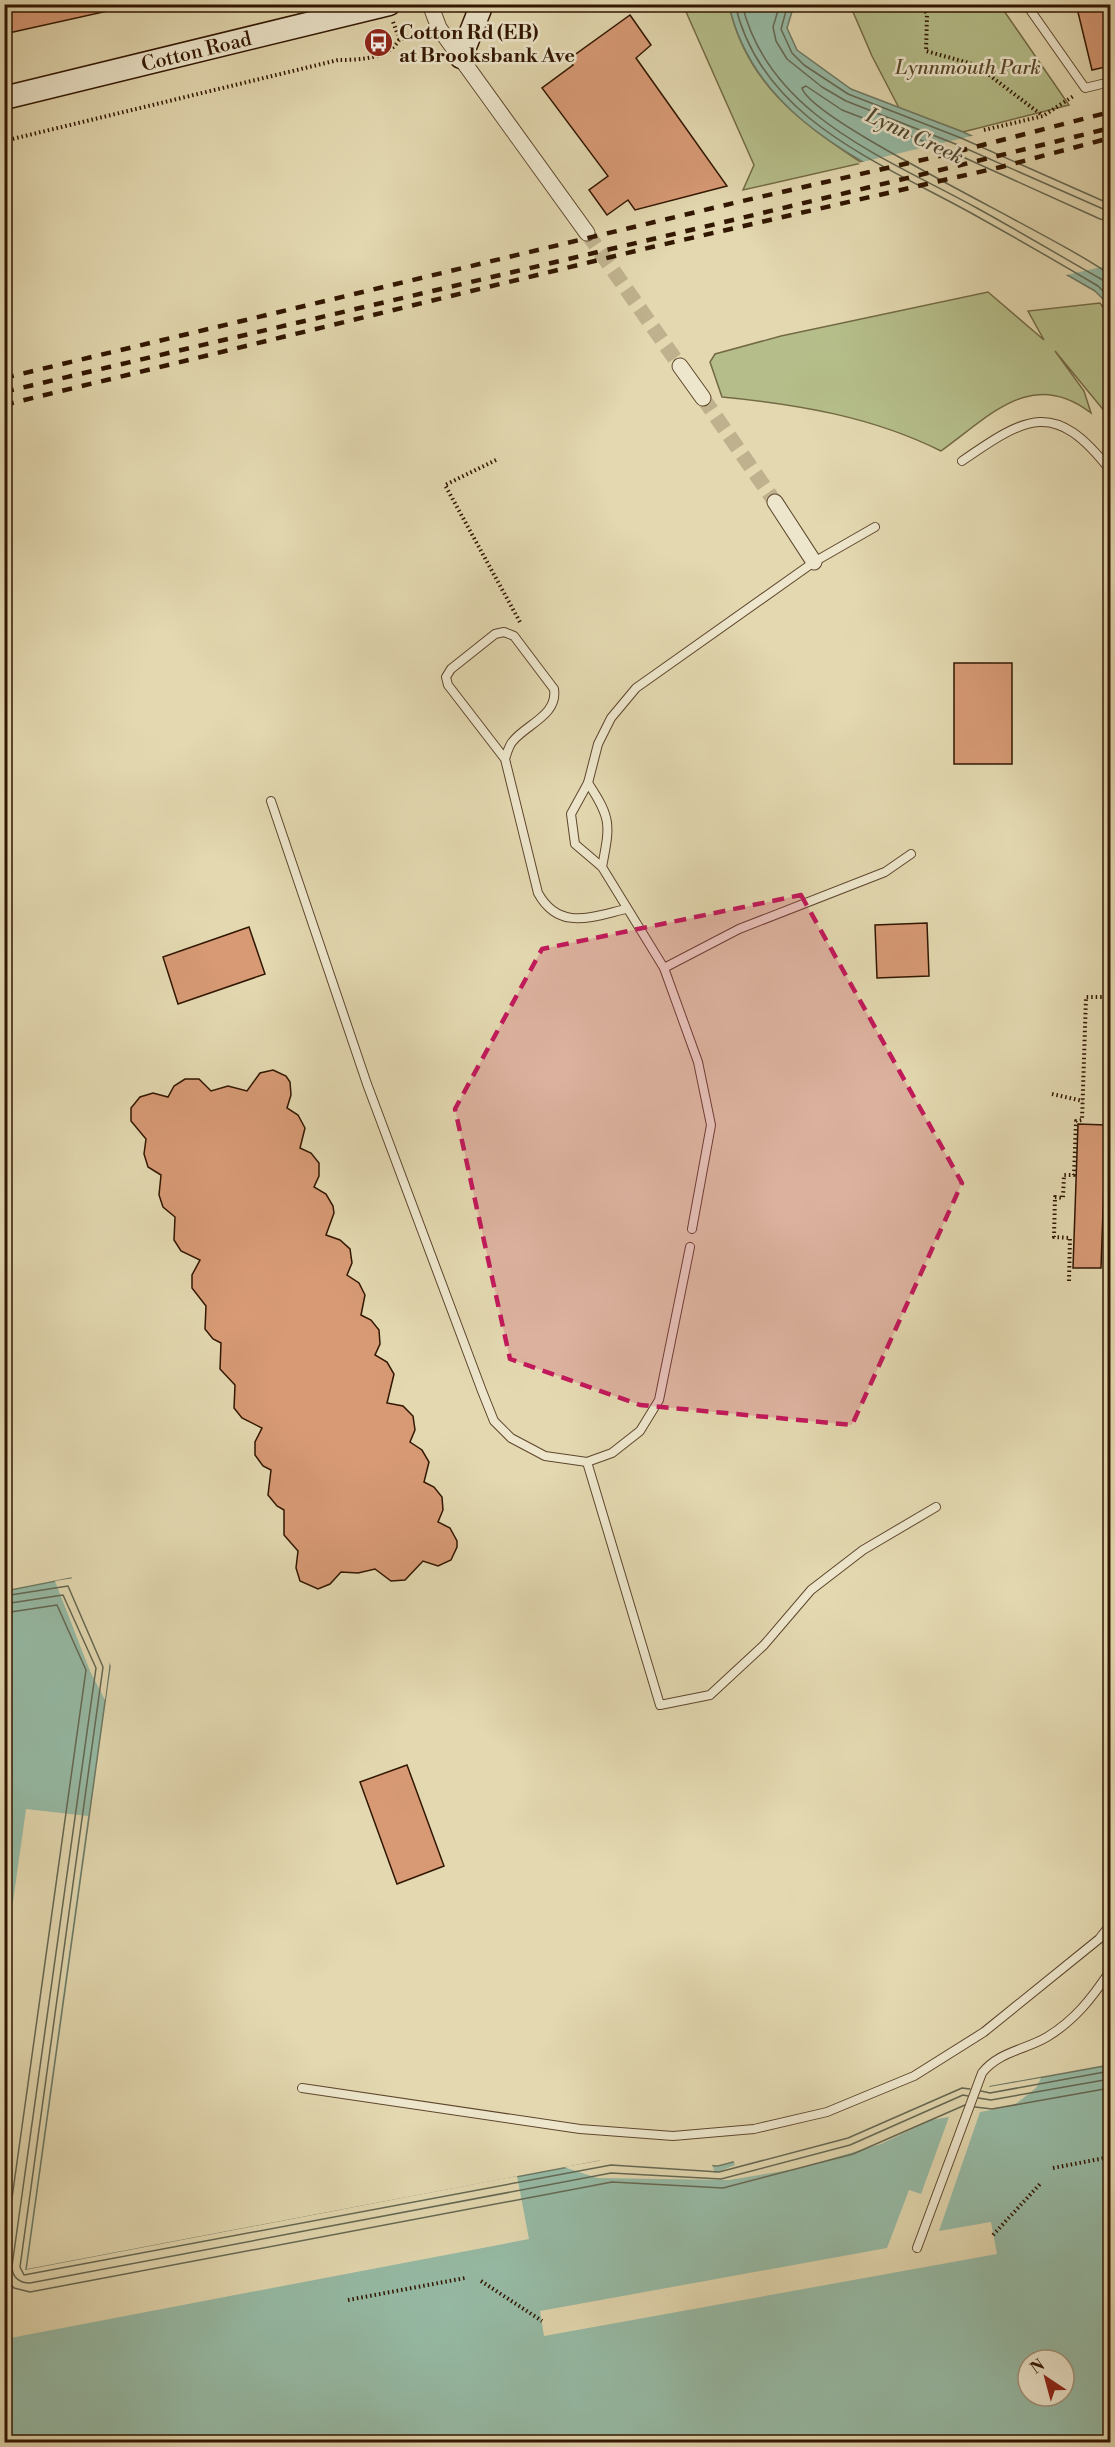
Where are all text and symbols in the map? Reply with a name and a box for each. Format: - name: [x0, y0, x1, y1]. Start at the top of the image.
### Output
- place label: Cotton Rd (EB) at Brooksbank Ave: [399, 21, 575, 69]
- street label: Cotton Road: [139, 27, 255, 78]
- bus stop icon: Cotton Rd (EB) at Brooksbank Ave: [362, 27, 394, 59]
- park label: Lynnmouth Park: [894, 56, 1041, 81]
- water label: Lynn Creek: [861, 103, 968, 171]
- north arrow: [1016, 2348, 1076, 2408]
- text: N: [1027, 2355, 1049, 2378]

